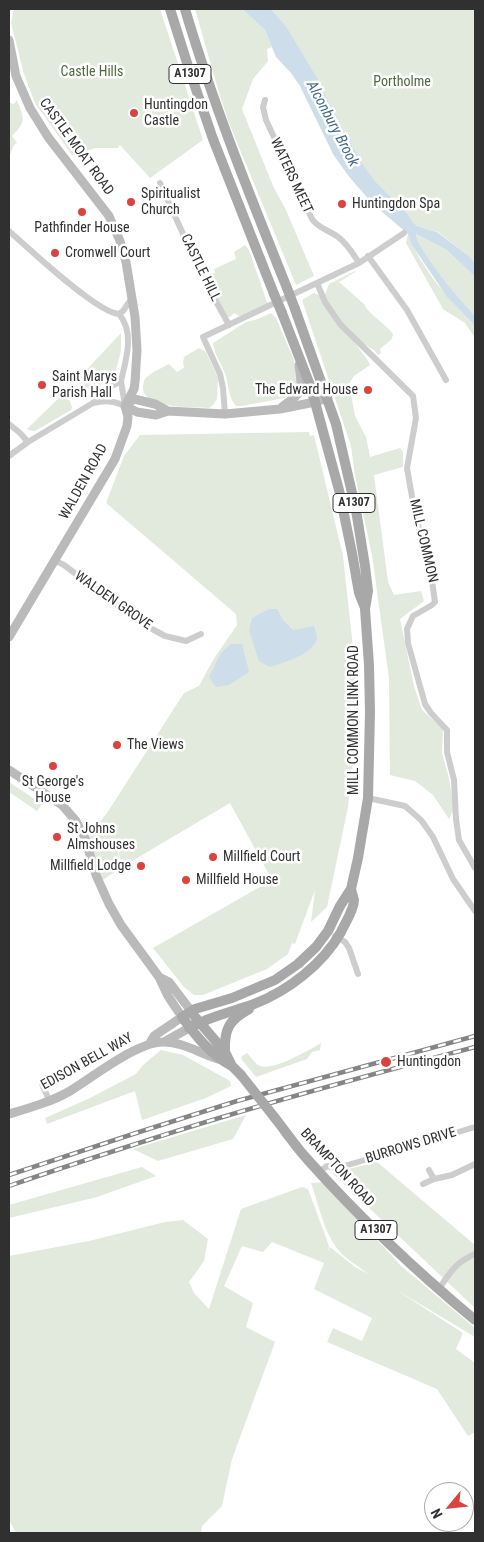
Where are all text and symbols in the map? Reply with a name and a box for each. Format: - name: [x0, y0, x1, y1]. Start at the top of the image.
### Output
- park label: Castle Hills: [61, 64, 123, 80]
- road number: A1307: [169, 64, 211, 84]
- park label: Portholme: [373, 74, 431, 90]
- water label: Alconbury Brook: [302, 78, 362, 170]
- street label: CASTLE MOAT ROAD: [35, 95, 117, 199]
- place label: Huntingdon Castle: [144, 97, 208, 130]
- marker: Huntingdon Castle: [128, 107, 140, 119]
- street label: WATERS MEET: [266, 135, 316, 217]
- place label: Spiritualist Church: [141, 186, 200, 218]
- marker: Spiritualist Church: [125, 196, 137, 208]
- place label: Huntingdon Spa: [352, 196, 440, 212]
- marker: Huntingdon Spa: [336, 198, 348, 210]
- marker: Pathfinder House: [76, 206, 88, 218]
- place label: Pathfinder House: [34, 220, 130, 236]
- street label: CASTLE HILL: [176, 232, 224, 304]
- place label: Cromwell Court: [65, 245, 150, 261]
- marker: Cromwell Court: [49, 247, 61, 259]
- place label: Saint Marys Parish Hall: [52, 369, 117, 402]
- marker: Saint Marys Parish Hall: [36, 379, 48, 391]
- place label: The Edward House: [255, 382, 358, 398]
- marker: The Edward House: [362, 384, 374, 396]
- street label: WALDEN ROAD: [56, 441, 112, 523]
- road number: A1307: [333, 493, 375, 512]
- street label: MILL COMMON: [405, 498, 441, 584]
- street label: WALDEN GROVE: [71, 568, 155, 634]
- street label: MILL COMMON LINK ROAD: [346, 645, 362, 795]
- place label: The Views: [127, 737, 184, 753]
- marker: The Views: [111, 739, 123, 751]
- marker: St George's House: [47, 760, 59, 772]
- place label: St George's House: [22, 774, 84, 806]
- place label: St Johns Almshouses: [67, 821, 135, 854]
- marker: St Johns Almshouses: [51, 831, 63, 843]
- place label: Millfield Court: [223, 849, 300, 865]
- marker: Millfield Court: [207, 851, 219, 863]
- place label: Millfield Lodge: [50, 858, 131, 874]
- marker: Millfield Lodge: [135, 860, 147, 872]
- place label: Millfield House: [196, 872, 278, 888]
- marker: Millfield House: [180, 874, 192, 886]
- street label: EDISON BELL WAY: [38, 1030, 136, 1094]
- place label: Huntingdon: [397, 1054, 461, 1070]
- marker: Huntingdon: [379, 1055, 393, 1069]
- street label: BURROWS DRIVE: [364, 1124, 458, 1168]
- street label: BRAMPTON ROAD: [297, 1125, 377, 1211]
- road number: A1307: [355, 1220, 397, 1240]
- north arrow: [424, 1482, 474, 1532]
- text: N: [428, 1506, 446, 1521]

